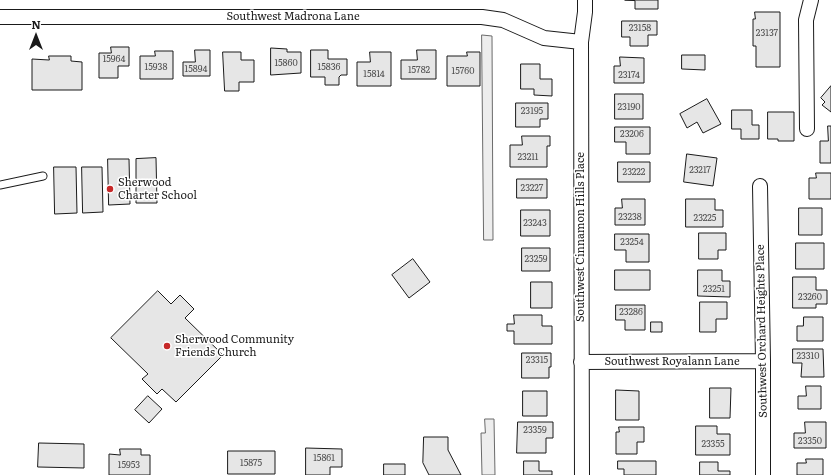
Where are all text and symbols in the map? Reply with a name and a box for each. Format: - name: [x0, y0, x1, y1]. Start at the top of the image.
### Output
- street label: Southwest Madrona Lane: [226, 10, 360, 24]
- north arrow: [16, 16, 56, 56]
- text: N: [31, 16, 41, 32]
- house number: 23158: [629, 23, 651, 33]
- house number: 23137: [756, 28, 778, 38]
- house number: 15964: [103, 54, 125, 64]
- house number: 15860: [274, 58, 298, 68]
- house number: 15938: [145, 62, 167, 72]
- house number: 15836: [318, 62, 340, 72]
- house number: 15894: [185, 64, 207, 74]
- house number: 15782: [408, 65, 430, 75]
- house number: 15760: [452, 66, 474, 76]
- house number: 15814: [363, 69, 385, 79]
- house number: 23174: [618, 70, 640, 80]
- house number: 23190: [617, 102, 641, 112]
- house number: 23195: [521, 106, 543, 116]
- house number: 23206: [620, 129, 644, 139]
- house number: 23211: [517, 152, 539, 162]
- street label: Southwest Cinnamon Hills Place: [574, 152, 588, 322]
- house number: 23217: [689, 165, 711, 175]
- house number: 23222: [623, 167, 645, 177]
- place label: Sherwood Charter School: [118, 176, 197, 202]
- house number: 23227: [521, 183, 543, 193]
- marker: Sherwood Charter School: [105, 184, 115, 194]
- house number: 23238: [618, 212, 642, 222]
- house number: 23225: [694, 213, 716, 223]
- house number: 23243: [523, 218, 547, 228]
- house number: 23254: [620, 237, 644, 247]
- street label: Southwest Orchard Heights Place: [754, 244, 770, 418]
- house number: 23259: [524, 254, 548, 264]
- house number: 23251: [703, 284, 725, 294]
- house number: 23260: [798, 292, 822, 302]
- house number: 23286: [619, 307, 643, 317]
- place label: Sherwood Community Friends Church: [175, 333, 294, 359]
- marker: Sherwood Community Friends Church: [162, 341, 172, 351]
- house number: 23310: [797, 351, 819, 361]
- house number: 23315: [526, 355, 548, 365]
- street label: Southwest Royalann Lane: [604, 355, 740, 369]
- house number: 23359: [523, 425, 547, 435]
- house number: 23350: [798, 436, 822, 446]
- house number: 23355: [701, 439, 725, 449]
- house number: 15861: [313, 453, 335, 463]
- house number: 15875: [240, 458, 262, 468]
- house number: 15953: [118, 460, 140, 470]

